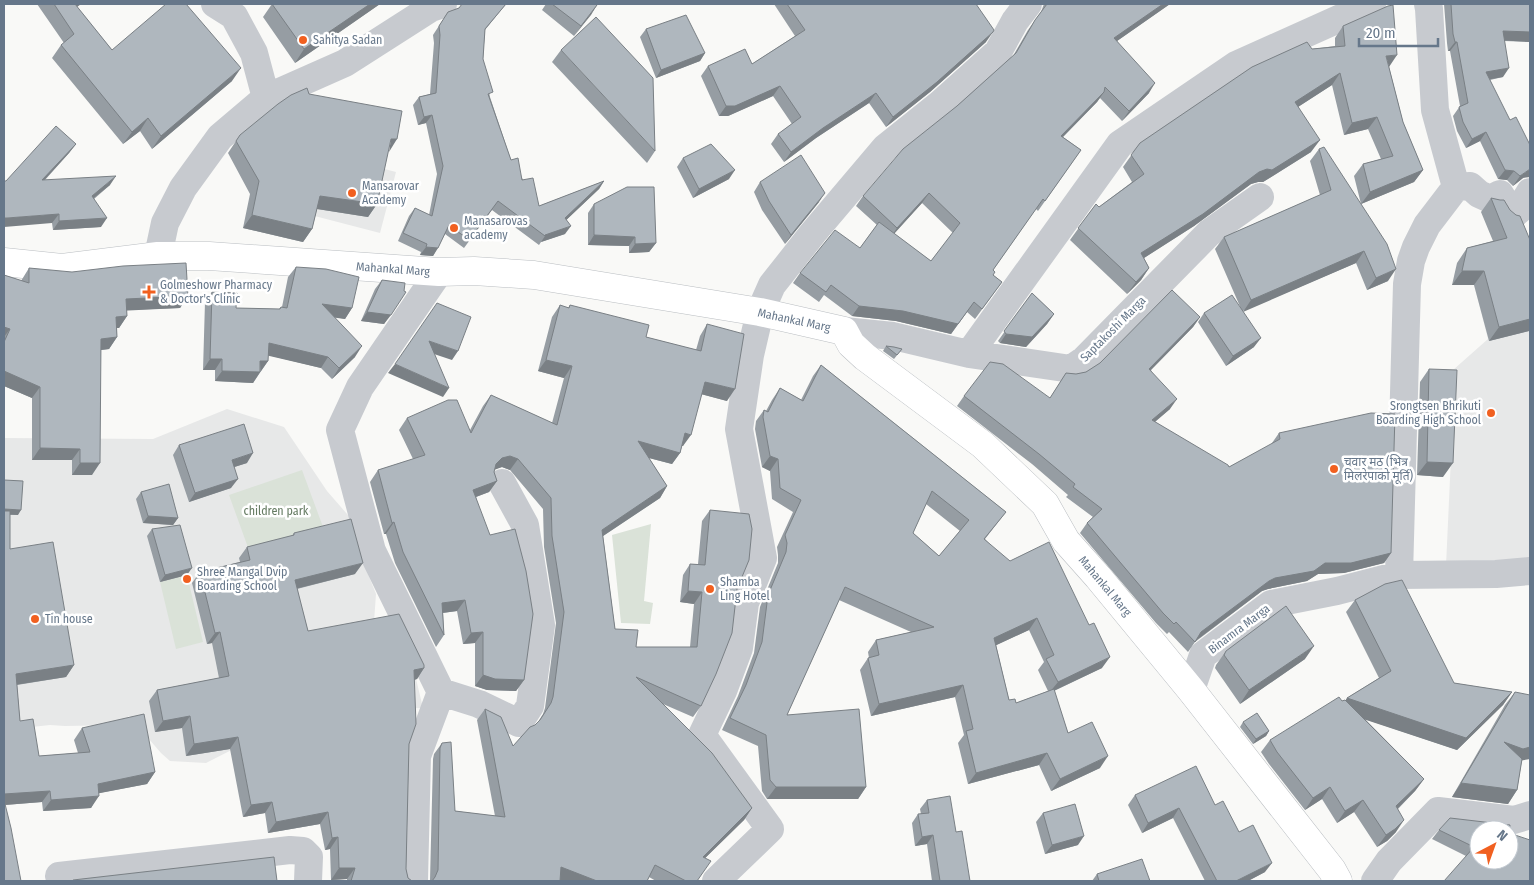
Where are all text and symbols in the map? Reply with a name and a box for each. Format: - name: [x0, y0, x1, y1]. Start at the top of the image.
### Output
- scale bar: [1359, 15, 1438, 47]
- text: 20 m: [1366, 24, 1396, 42]
- place label: Sahitya Sadan: [313, 33, 382, 47]
- marker: Sahitya Sadan: [297, 34, 309, 46]
- place label: Mansarovar Academy: [362, 179, 420, 207]
- marker: Mansarovar Academy: [346, 187, 358, 199]
- place label: Manasarovas academy: [464, 214, 528, 242]
- marker: Manasarovas academy: [448, 222, 460, 234]
- street label: Mahankal Marg: [356, 259, 431, 279]
- place label: Golmeshowr Pharmacy & Doctor's Clinic: [160, 278, 273, 306]
- marker: Golmeshowr Pharmacy & Doctor's Clinic: [142, 285, 156, 299]
- street label: Saptakoshi Marga: [1077, 293, 1149, 365]
- street label: Mahankal Marg: [756, 305, 832, 335]
- place label: Srongtsen Bhrikuti Boarding High School: [1376, 399, 1481, 427]
- marker: Srongtsen Bhrikuti Boarding High School: [1485, 407, 1497, 419]
- place label: चुवार मठ (भित्र मिलरेपाको मूर्ति): [1344, 454, 1414, 484]
- marker: चुवार मठ (भित्र मिलरेपाको मूर्ति): [1328, 463, 1340, 475]
- park label: children park: [244, 504, 309, 518]
- street label: Mahankal Marg: [1076, 553, 1134, 619]
- place label: Shree Mangal Dvip Boarding School: [197, 565, 287, 593]
- marker: Shree Mangal Dvip Boarding School: [181, 573, 193, 585]
- place label: Shamba Ling Hotel: [720, 575, 770, 603]
- marker: Shamba Ling Hotel: [704, 583, 716, 595]
- street label: Binamra Marga: [1206, 601, 1273, 657]
- place label: Tin house: [45, 612, 93, 626]
- marker: Tin house: [29, 613, 41, 625]
- north arrow: [1469, 820, 1519, 870]
- text: N: [1493, 826, 1511, 845]

